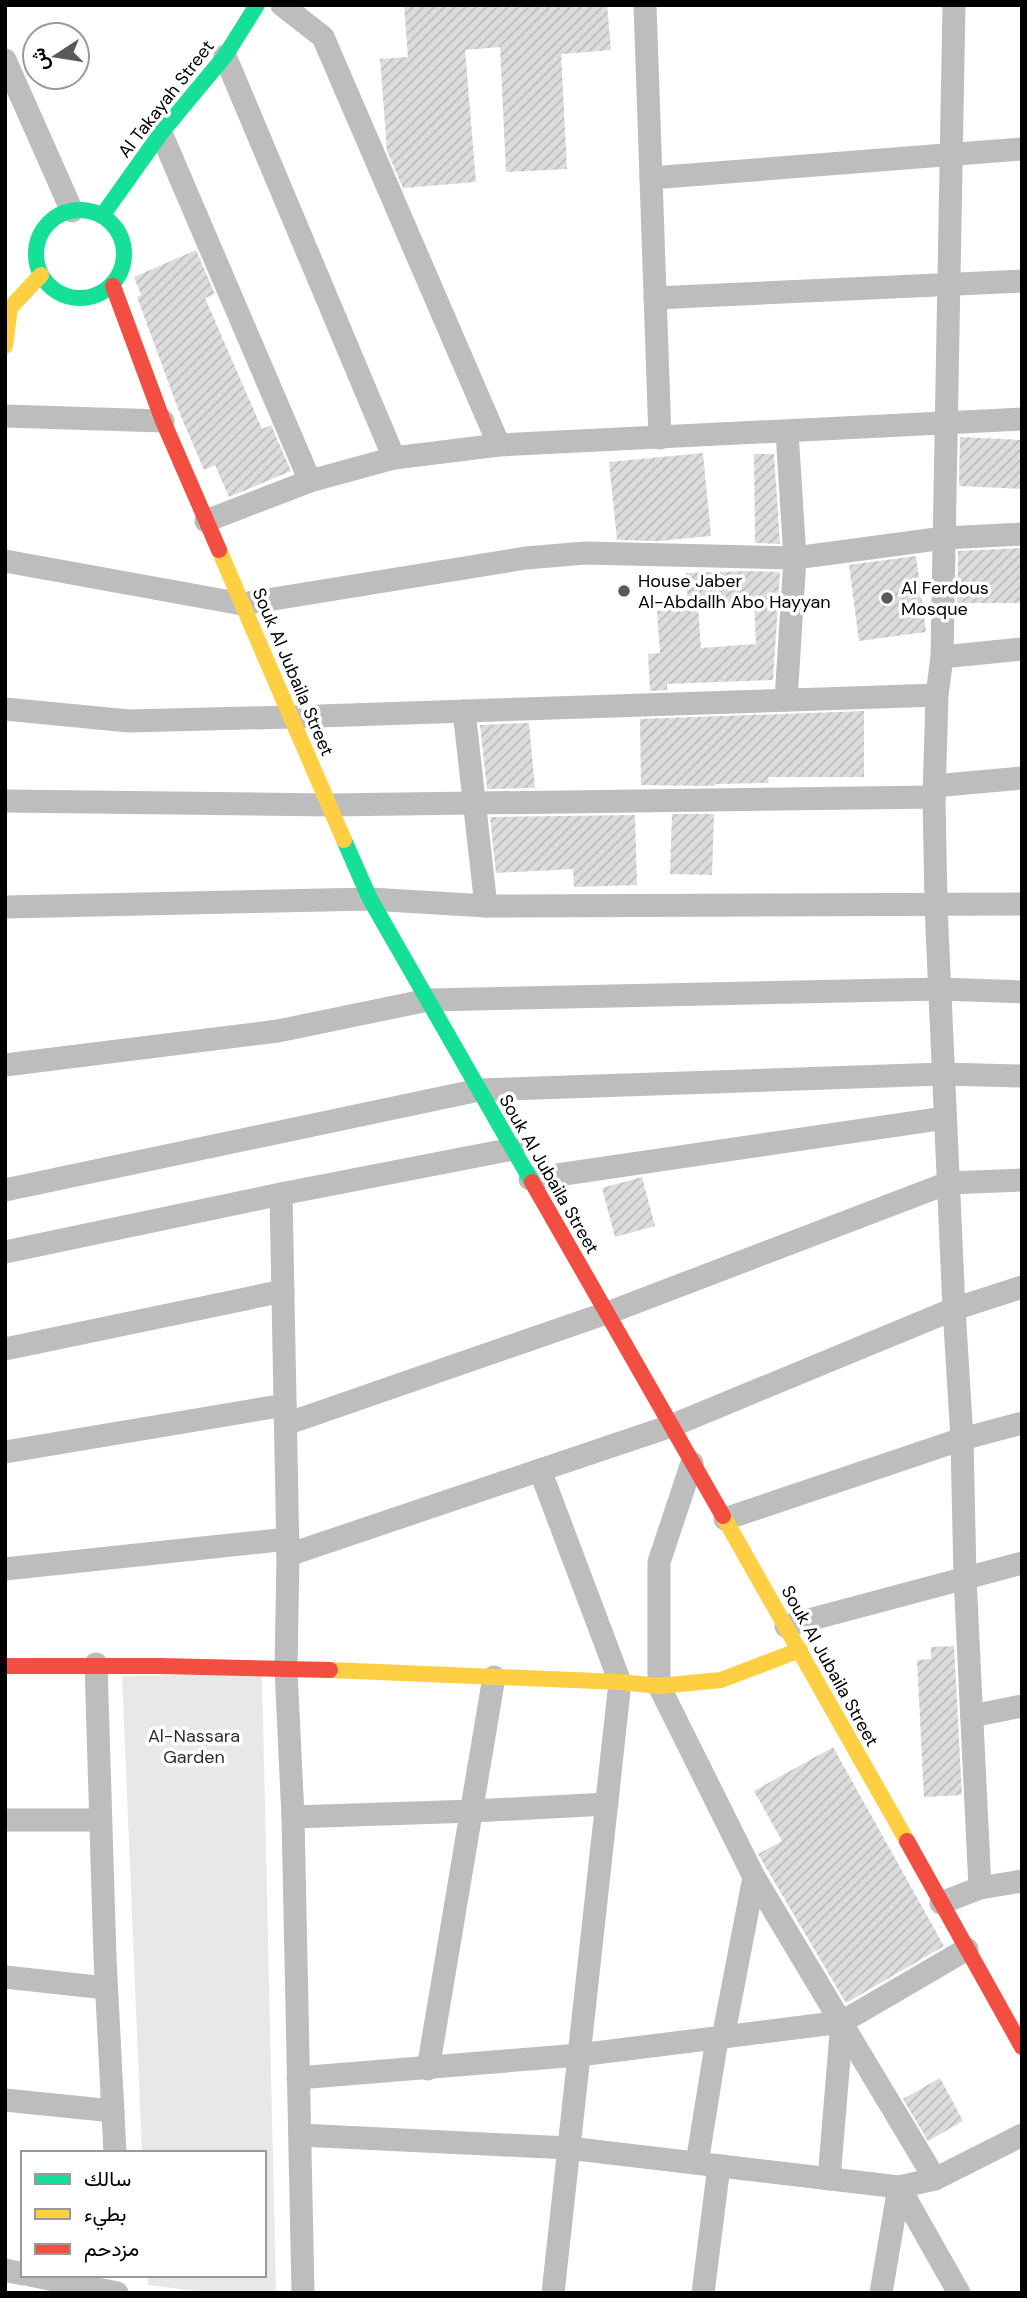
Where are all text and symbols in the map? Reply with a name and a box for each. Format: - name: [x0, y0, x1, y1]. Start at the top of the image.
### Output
- north arrow: [21, 21, 91, 91]
- street label: Al Takayah Street: [112, 35, 220, 163]
- text: ش: [25, 46, 54, 73]
- place label: House Jaber Al-Abdallh Abo Hayyan: [638, 569, 831, 614]
- place label: Al Ferdous Mosque: [901, 576, 989, 621]
- marker: House Jaber Al-Abdallh Abo Hayyan: [616, 583, 632, 599]
- street label: Souk Al Jubaila Street: [247, 584, 339, 760]
- marker: Al Ferdous Mosque: [879, 590, 895, 606]
- street label: Souk Al Jubaila Street: [494, 1090, 604, 1258]
- street label: Souk Al Jubaila Street: [776, 1581, 884, 1751]
- park label: Al-Nassara Garden: [148, 1724, 240, 1769]
- legend: [21, 2151, 266, 2277]
- text: سالك: [84, 2165, 131, 2193]
- text: بطيء: [84, 2200, 127, 2231]
- text: مزدحم: [84, 2235, 139, 2263]

